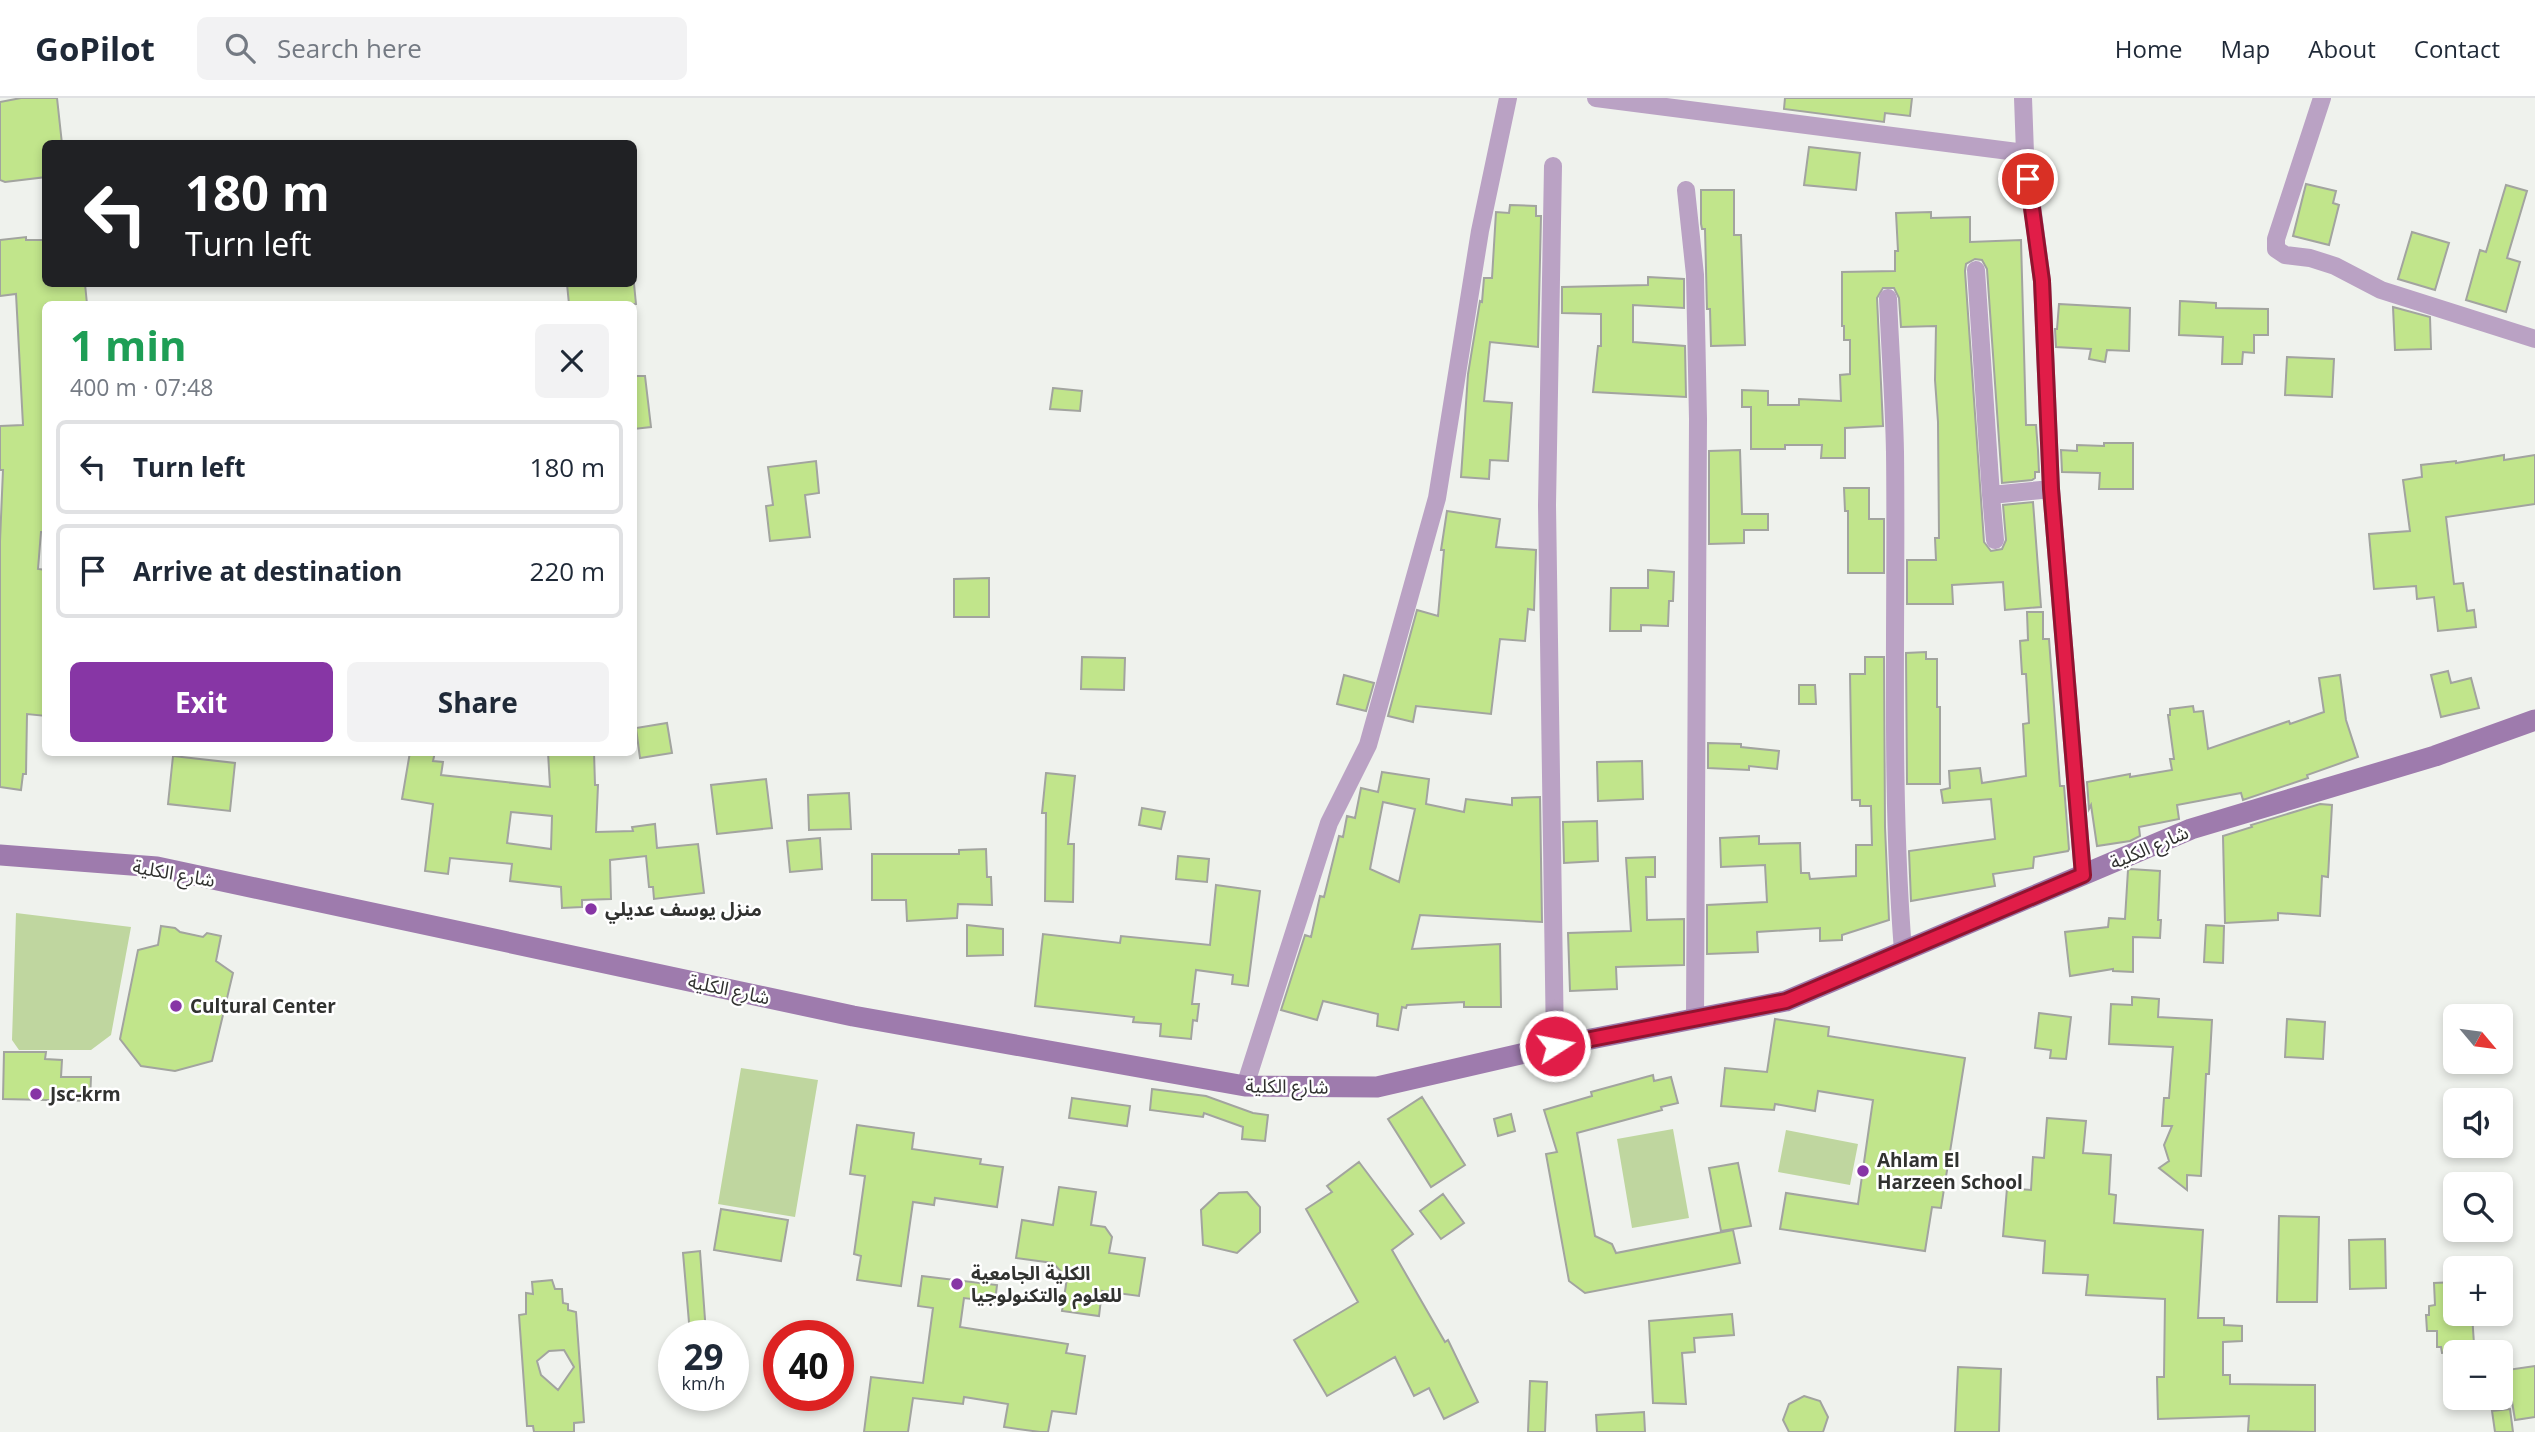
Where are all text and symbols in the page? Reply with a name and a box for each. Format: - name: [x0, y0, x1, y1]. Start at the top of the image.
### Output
- search box: [197, 17, 687, 80]
- text: GoPilot: [35, 26, 155, 71]
- icon: search: [221, 29, 259, 67]
- text: Search here: [277, 30, 422, 66]
- text: Home: [2115, 32, 2183, 65]
- text: Map: [2221, 32, 2270, 65]
- text: About: [2308, 32, 2376, 65]
- text: Contact: [2414, 32, 2500, 65]
- pin: [1998, 149, 2058, 209]
- text: 180 m: [185, 159, 330, 225]
- icon: arrive: [2009, 160, 2047, 198]
- icon: left: [70, 168, 161, 259]
- text: Turn left: [185, 222, 311, 265]
- text: 1 min: [70, 316, 187, 373]
- button: close: [535, 324, 609, 398]
- text: 400 m · 07:48: [70, 371, 213, 403]
- icon: left: [74, 448, 112, 486]
- text: Turn left: [133, 449, 245, 485]
- text: 180 m: [530, 449, 605, 485]
- icon: arrive: [74, 552, 112, 590]
- text: Arrive at destination: [133, 553, 402, 589]
- text: 220 m: [530, 553, 605, 589]
- button: Exit: [70, 662, 333, 742]
- button: Share: [347, 662, 609, 742]
- street label: شارع الكلية: [2106, 819, 2193, 876]
- street label: شارع الكلية: [131, 853, 217, 894]
- place label: منزل يوسف عديلي: [605, 896, 762, 924]
- marker: منزل يوسف عديلي: [583, 901, 599, 917]
- street label: شارع الكلية: [685, 968, 772, 1011]
- place label: Cultural Center: [190, 993, 336, 1019]
- marker: Cultural Center: [168, 998, 184, 1014]
- north arrow: [2443, 1004, 2513, 1074]
- map controls: [2443, 1004, 2513, 1410]
- position arrow: [1518, 1009, 1592, 1083]
- street label: شارع الكلية: [1245, 1072, 1329, 1101]
- place label: Jsc-krm: [48, 1081, 121, 1107]
- marker: Jsc-krm: [28, 1086, 44, 1102]
- button: sound: [2443, 1088, 2513, 1158]
- place label: Ahlam El Harzeen School: [1877, 1147, 2023, 1195]
- marker: Ahlam El Harzeen School: [1855, 1163, 1871, 1179]
- button: search: [2443, 1172, 2513, 1242]
- button: +: [2443, 1256, 2513, 1326]
- place label: الكلية الجامعية للعلوم والتكنولوجيا: [971, 1260, 1122, 1310]
- marker: الكلية الجامعية للعلوم والتكنولوجيا: [949, 1276, 965, 1292]
- speed limit sign: 40: [763, 1320, 854, 1411]
- text: 29: [683, 1333, 724, 1380]
- button: −: [2443, 1340, 2513, 1410]
- text: km/h: [682, 1371, 725, 1395]

